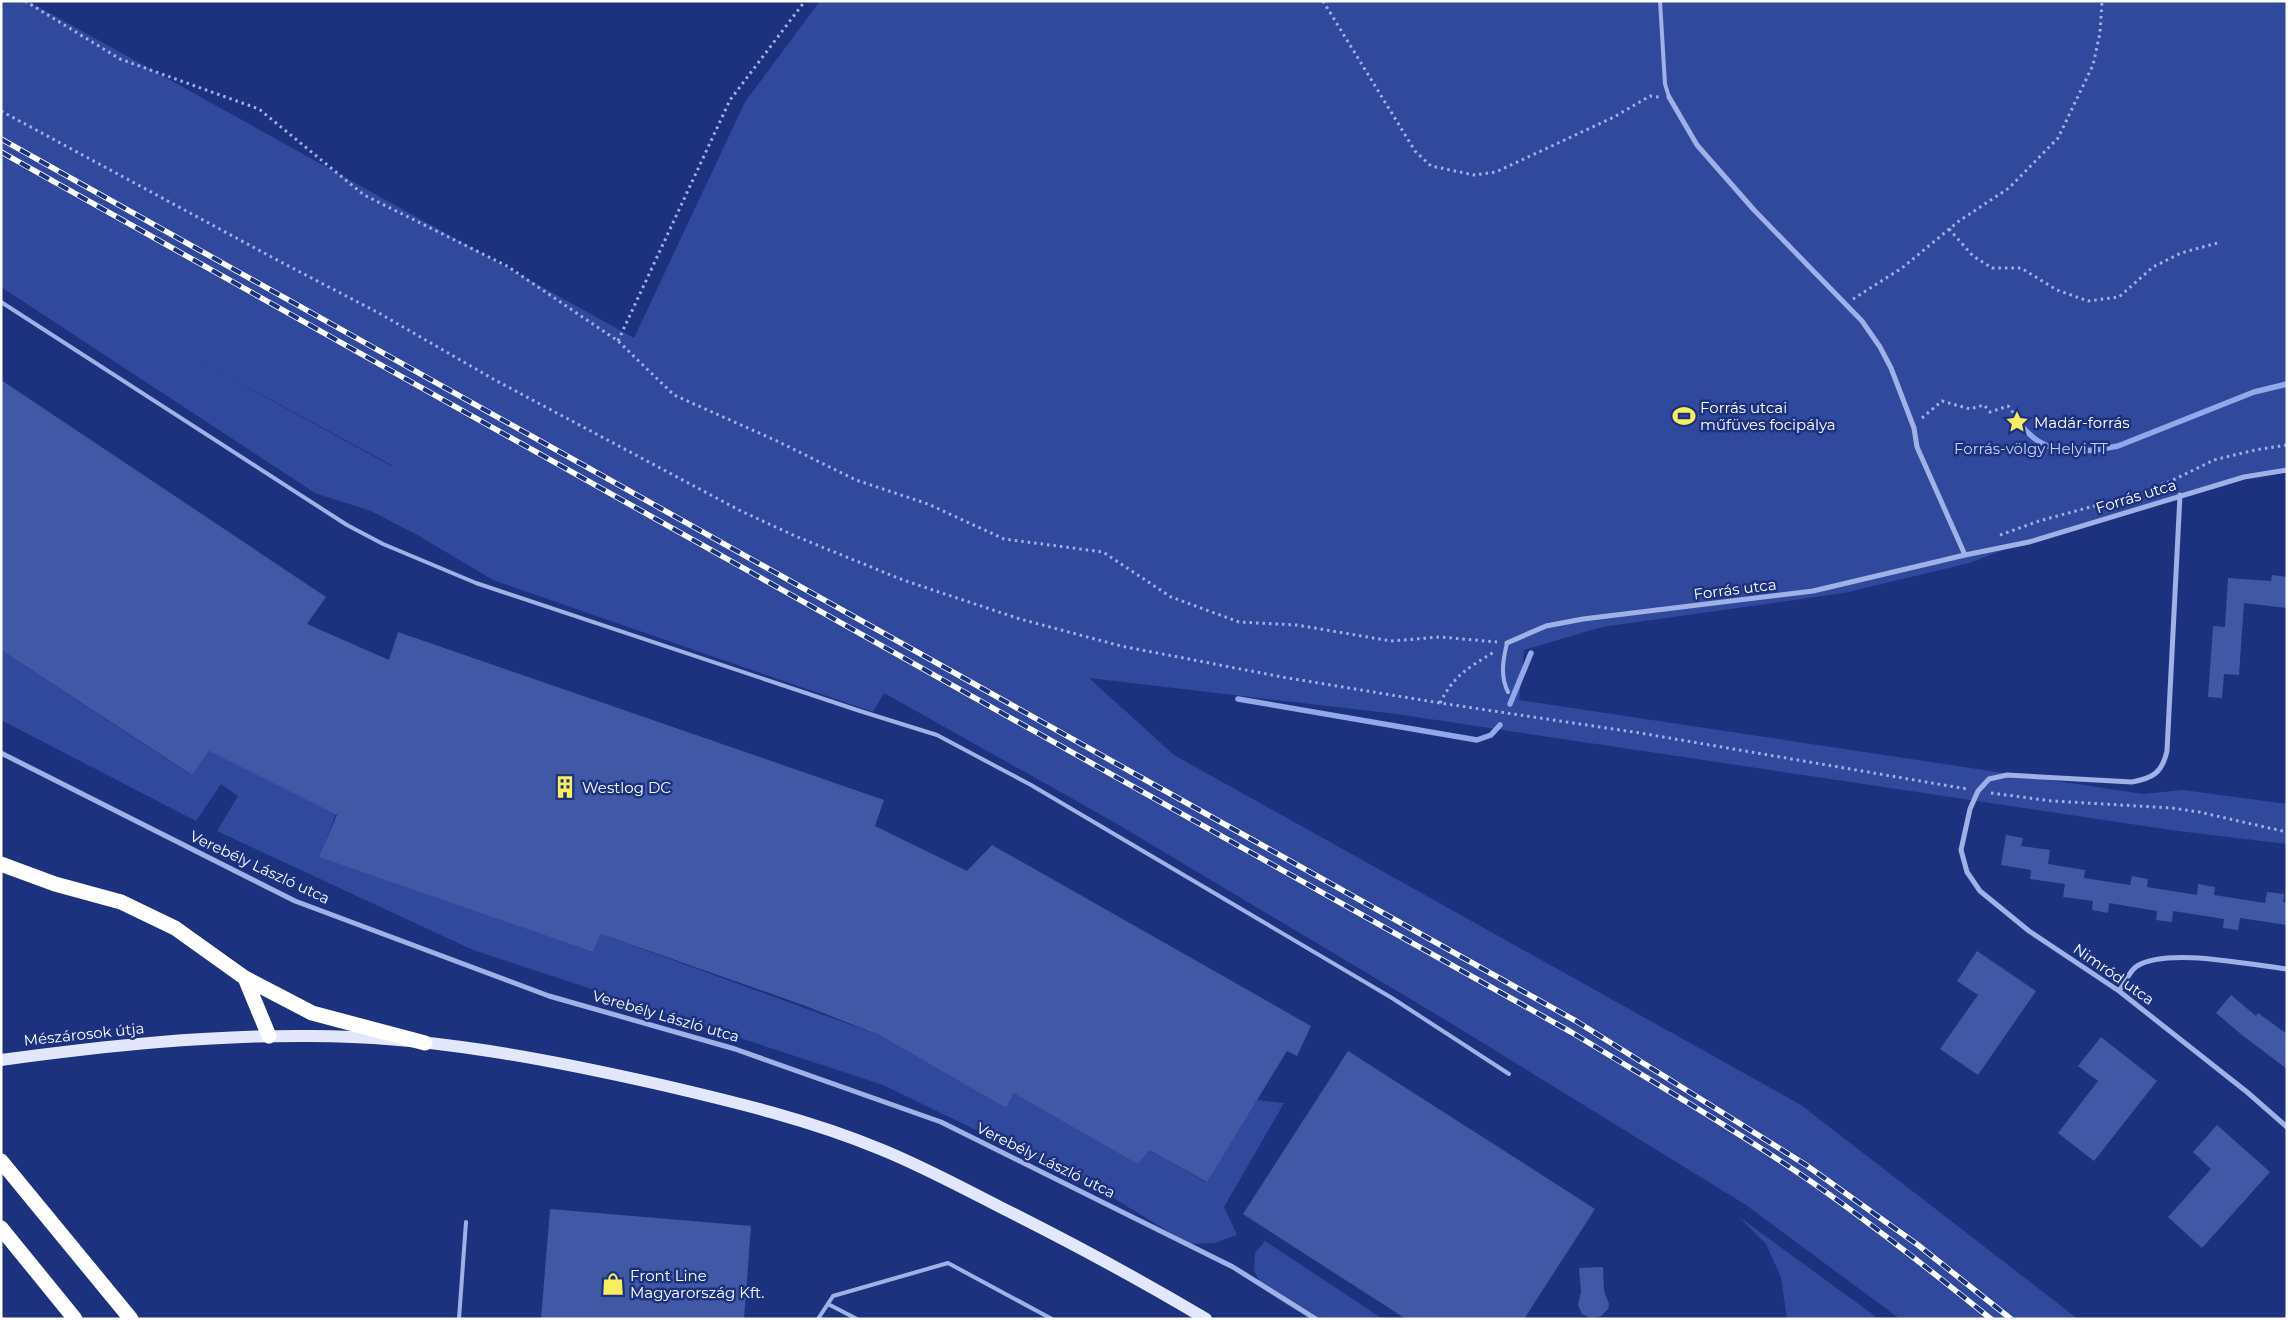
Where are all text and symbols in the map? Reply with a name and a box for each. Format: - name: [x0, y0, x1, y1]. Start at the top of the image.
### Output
- place label: Forrás utcai műfüves focipálya: [1700, 398, 1836, 434]
- sports icon: Forrás utcai műfüves focipálya: [1671, 403, 1697, 429]
- place icon: Madár-forrás: [2004, 409, 2030, 435]
- place label: Madár-forrás: [2034, 413, 2130, 432]
- park label: Forrás-völgy Helyi TT: [1954, 439, 2108, 458]
- street label: Forrás utca: [2093, 475, 2179, 517]
- street label: Forrás utca: [1693, 574, 1777, 604]
- building icon: Westlog DC: [552, 774, 578, 800]
- place label: Westlog DC: [582, 778, 671, 797]
- street label: Verebély László utca: [187, 826, 333, 908]
- street label: Nimród utca: [2070, 939, 2158, 1009]
- street label: Verebély László utca: [590, 986, 742, 1046]
- street label: Mészárosok útja: [23, 1018, 145, 1050]
- street label: Verebély László utca: [973, 1118, 1119, 1202]
- place label: Front Line Magyarország Kft.: [630, 1266, 765, 1302]
- shop icon: Front Line Magyarország Kft.: [600, 1271, 626, 1297]

